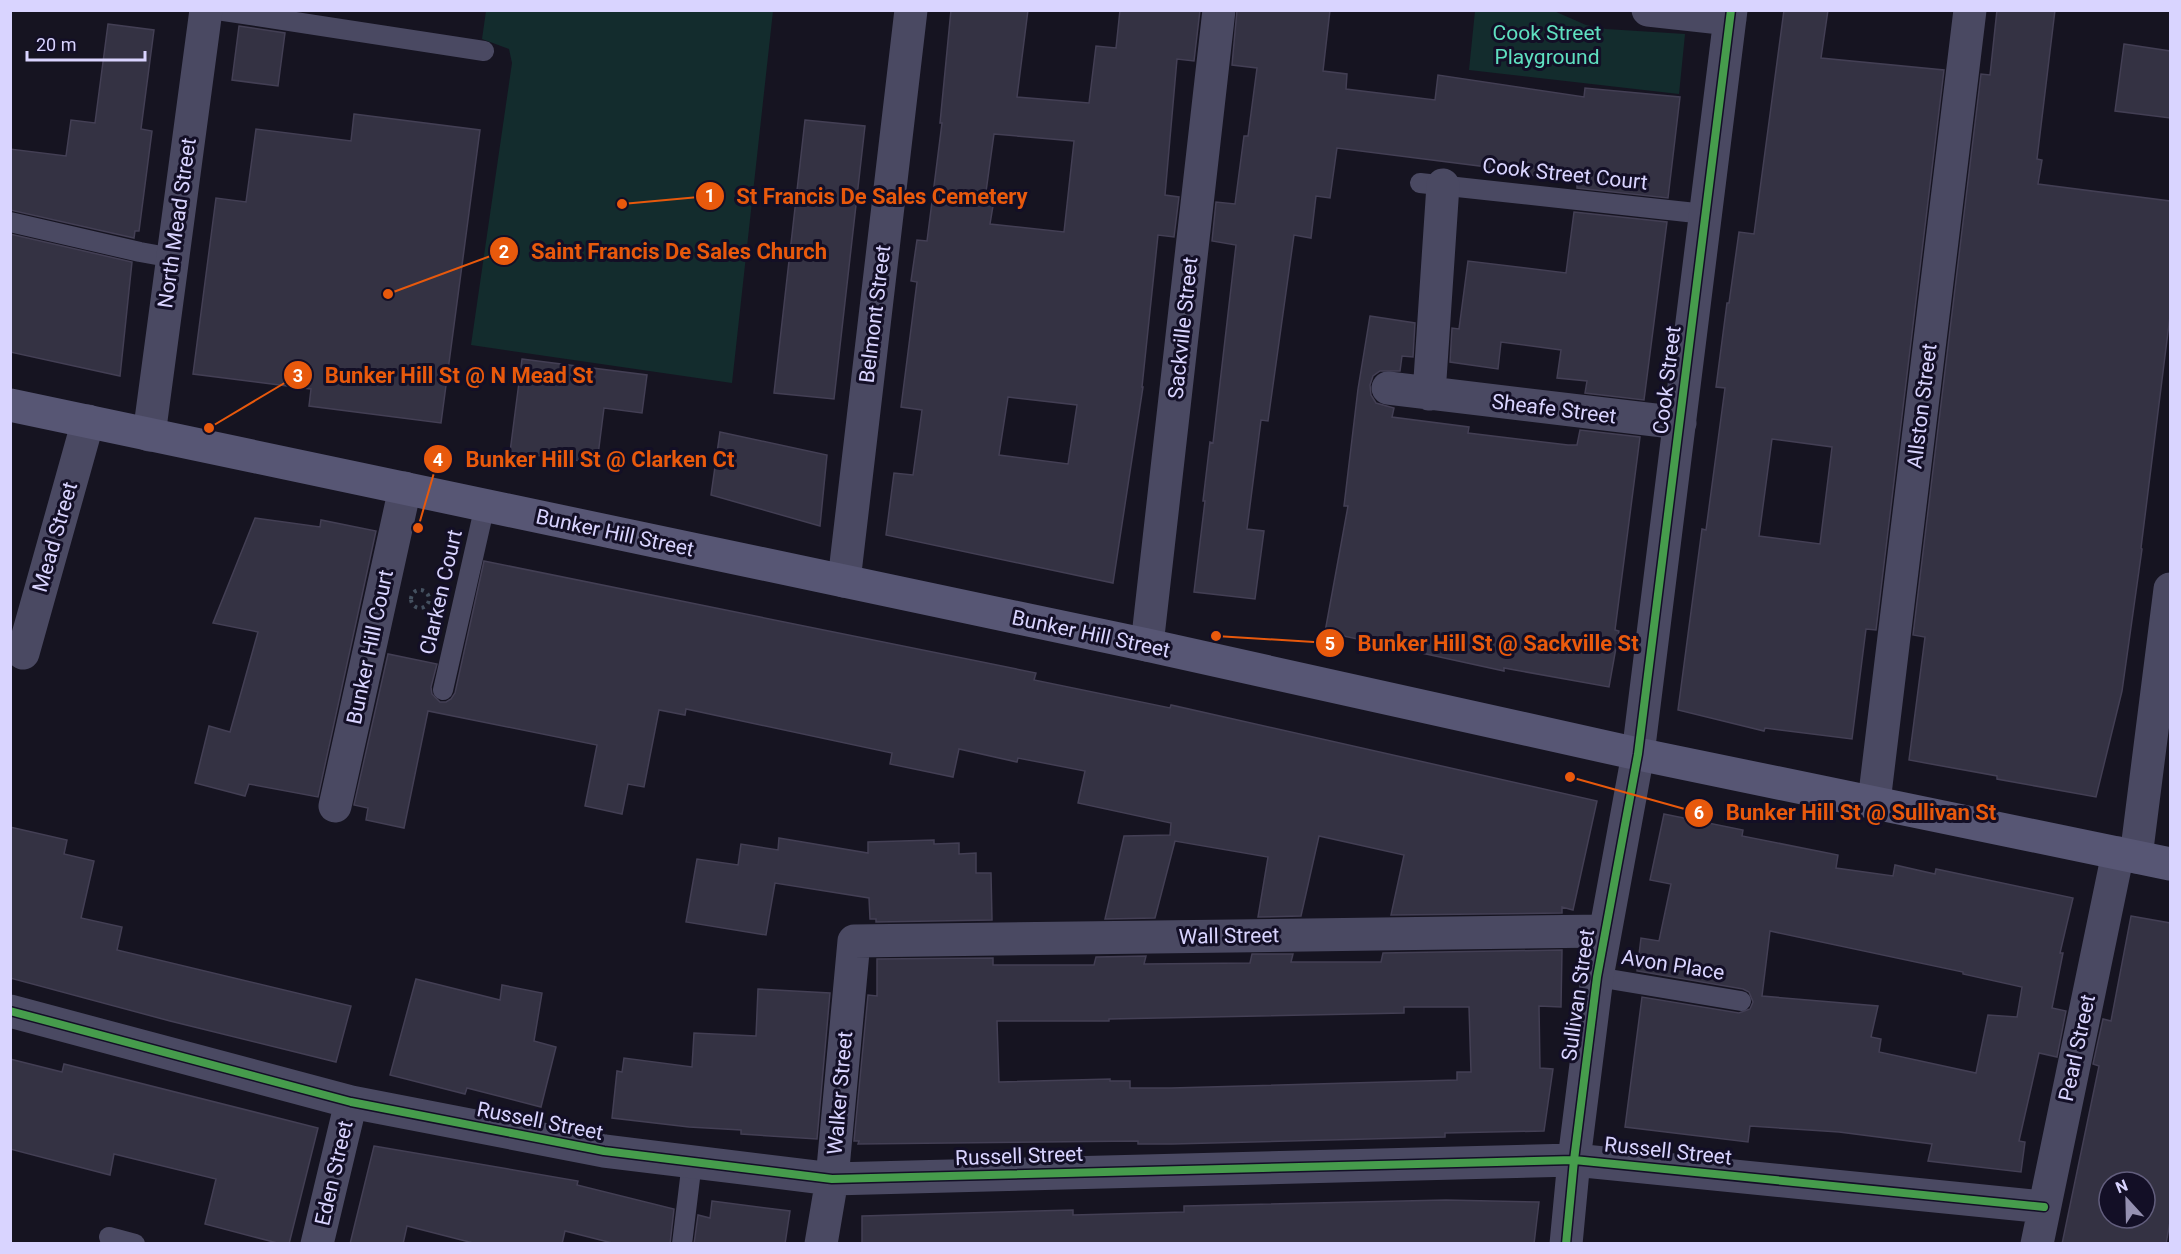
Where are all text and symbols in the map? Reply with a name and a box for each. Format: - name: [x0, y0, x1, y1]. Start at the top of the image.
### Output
- park label: Cook Street Playground: [1493, 21, 1602, 69]
- scale bar: [27, 24, 146, 62]
- text: 20 m: [36, 34, 76, 55]
- street label: North Mead Street: [153, 136, 201, 310]
- street label: Cook Street Court: [1481, 153, 1649, 195]
- callout: St Francis De Sales Cemetery: [695, 176, 1040, 216]
- text: St Francis De Sales Cemetery: [736, 184, 1029, 209]
- text: 1: [705, 185, 715, 206]
- callout: Saint Francis De Sales Church: [489, 231, 840, 271]
- text: Saint Francis De Sales Church: [531, 239, 827, 264]
- text: 2: [499, 241, 509, 262]
- street label: Belmont Street: [855, 244, 895, 384]
- street label: Sackville Street: [1164, 256, 1202, 400]
- street label: Cook Street: [1648, 324, 1686, 436]
- street label: Allston Street: [1902, 342, 1942, 470]
- callout: Bunker Hill St @ N Mead St: [283, 355, 605, 395]
- text: Bunker Hill St @ N Mead St: [325, 363, 594, 388]
- text: 3: [293, 365, 303, 386]
- street label: Sheafe Street: [1490, 389, 1618, 429]
- callout: Bunker Hill St @ Clarken Ct: [423, 439, 746, 479]
- text: Bunker Hill St @ Clarken Ct: [466, 447, 735, 472]
- text: 4: [433, 449, 443, 470]
- street label: Mead Street: [28, 479, 82, 595]
- street label: Bunker Hill Street: [534, 505, 696, 562]
- street label: Clarken Court: [415, 527, 467, 657]
- street label: Bunker Hill Court: [342, 567, 398, 726]
- street label: Bunker Hill Street: [1010, 606, 1172, 663]
- callout: Bunker Hill St @ Sackville St: [1315, 623, 1650, 663]
- text: Bunker Hill St @ Sackville St: [1357, 631, 1639, 656]
- text: 5: [1325, 633, 1335, 654]
- callout: Bunker Hill St @ Sullivan St: [1684, 793, 2009, 833]
- text: Bunker Hill St @ Sullivan St: [1726, 800, 1997, 825]
- text: 6: [1694, 802, 1704, 823]
- street label: Wall Street: [1179, 923, 1280, 949]
- street label: Sullivan Street: [1557, 927, 1599, 1063]
- street label: Avon Place: [1620, 945, 1726, 985]
- street label: Pearl Street: [2054, 992, 2100, 1104]
- street label: Walker Street: [823, 1030, 857, 1156]
- street label: Russell Street: [475, 1097, 605, 1145]
- street label: Eden Street: [310, 1118, 358, 1228]
- street label: Russell Street: [1603, 1132, 1733, 1170]
- street label: Russell Street: [955, 1142, 1084, 1170]
- north arrow: [2097, 1170, 2157, 1230]
- text: N: [2113, 1176, 2130, 1197]

